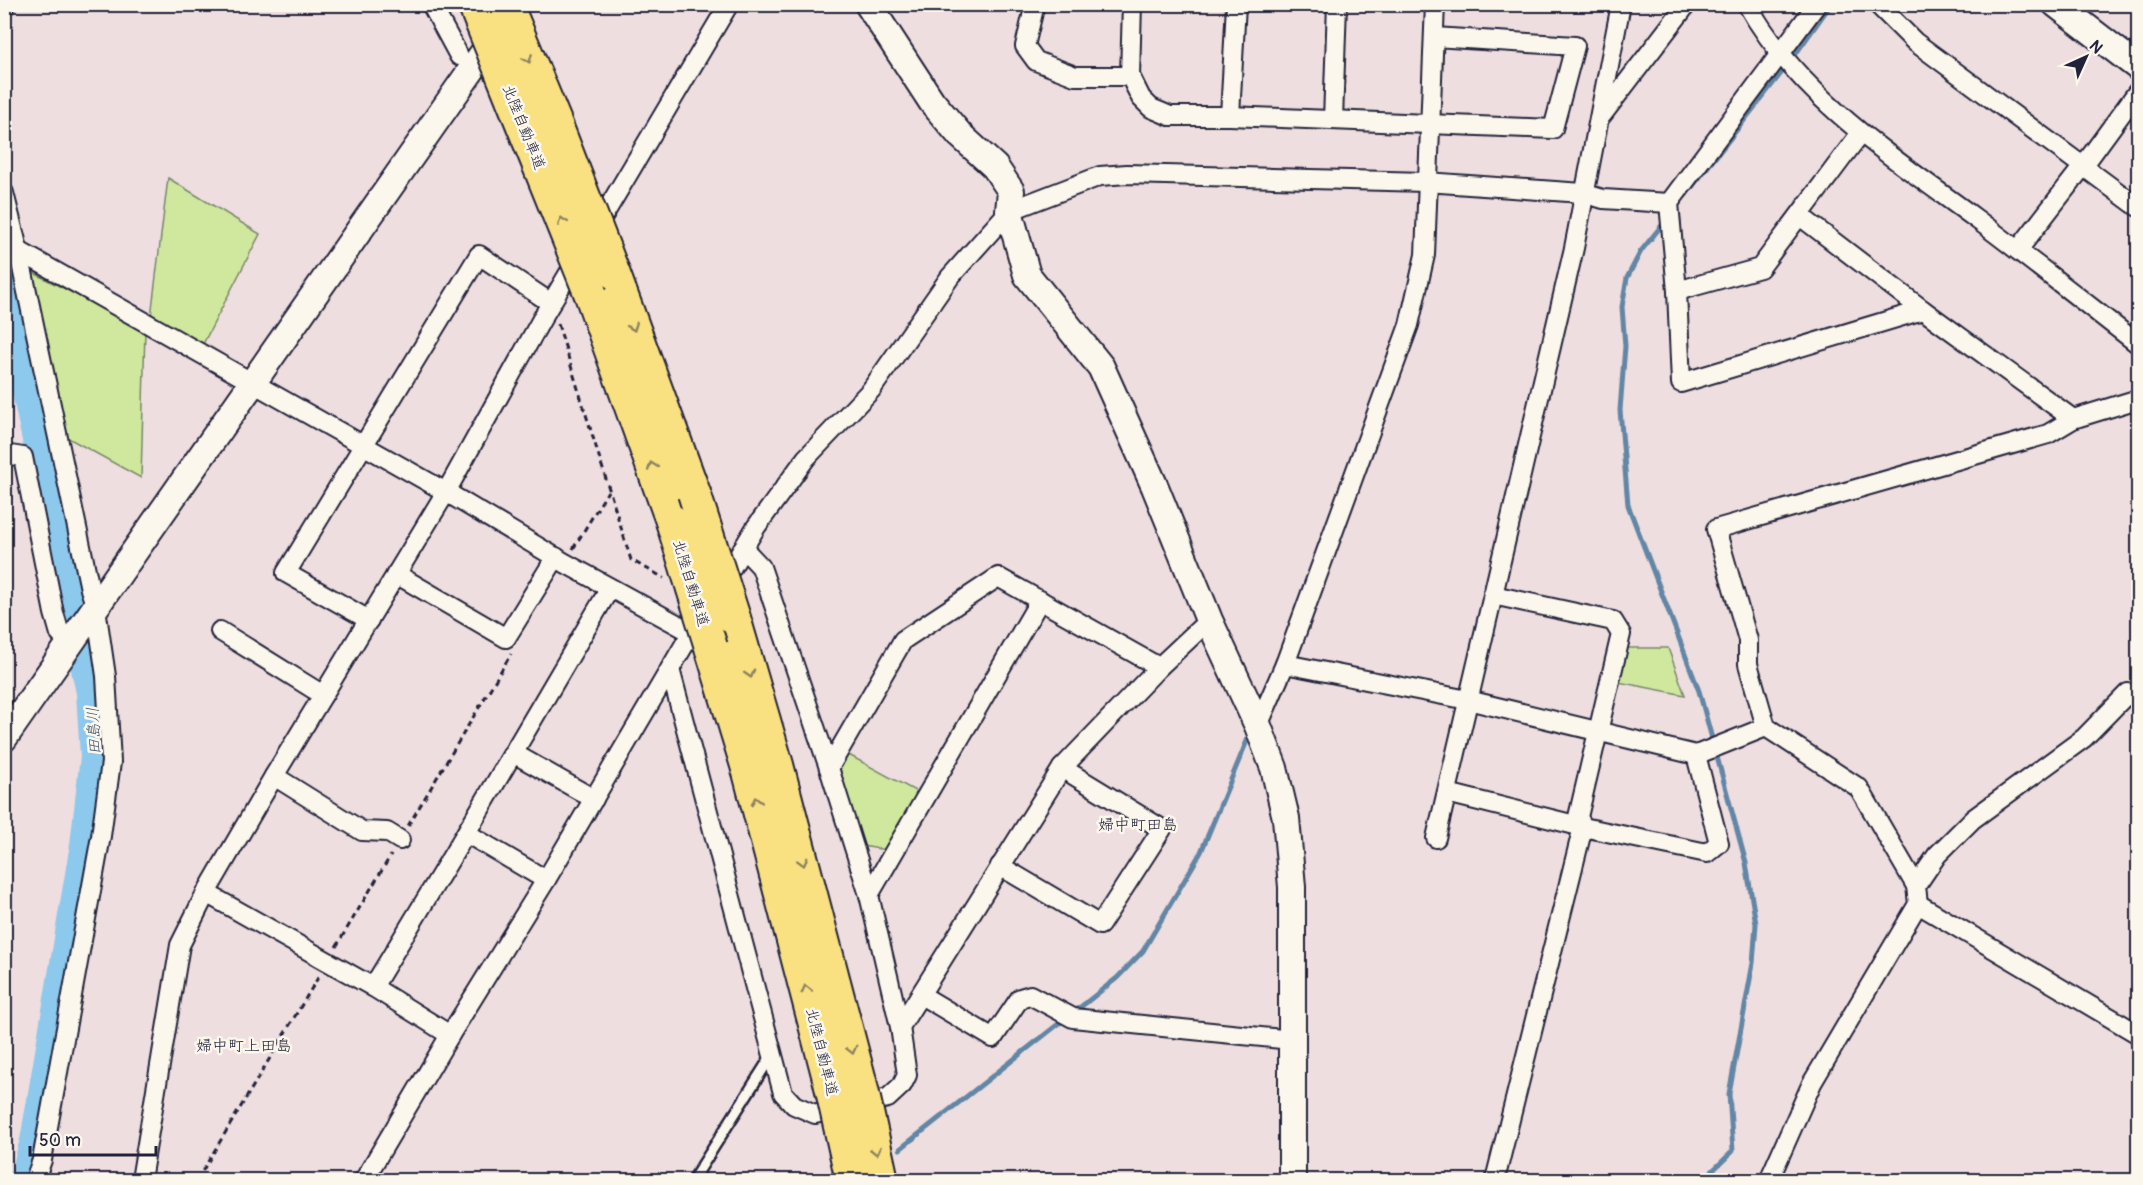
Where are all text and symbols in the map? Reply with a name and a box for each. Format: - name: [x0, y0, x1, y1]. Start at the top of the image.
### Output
- north arrow: [2056, 27, 2116, 87]
- text: N: [2085, 36, 2107, 58]
- one-way arrow: [521, 52, 533, 63]
- street label: 北陸自動車道: [498, 82, 549, 172]
- one-way arrow: [557, 216, 569, 227]
- one-way arrow: [625, 321, 638, 331]
- one-way arrow: [647, 461, 660, 472]
- street label: 北陸自動車道: [668, 537, 713, 629]
- one-way arrow: [743, 668, 755, 679]
- water label: 田島川: [83, 706, 105, 755]
- one-way arrow: [751, 796, 764, 806]
- district label: 婦中町田島: [1098, 815, 1178, 835]
- one-way arrow: [796, 856, 809, 866]
- one-way arrow: [801, 984, 813, 995]
- street label: 北陸自動車道: [801, 1006, 842, 1098]
- district label: 婦中町上田島: [196, 1036, 292, 1056]
- one-way arrow: [845, 1045, 857, 1055]
- scale bar: [30, 1119, 156, 1157]
- text: 50 m: [39, 1129, 81, 1152]
- one-way arrow: [868, 1146, 881, 1156]

